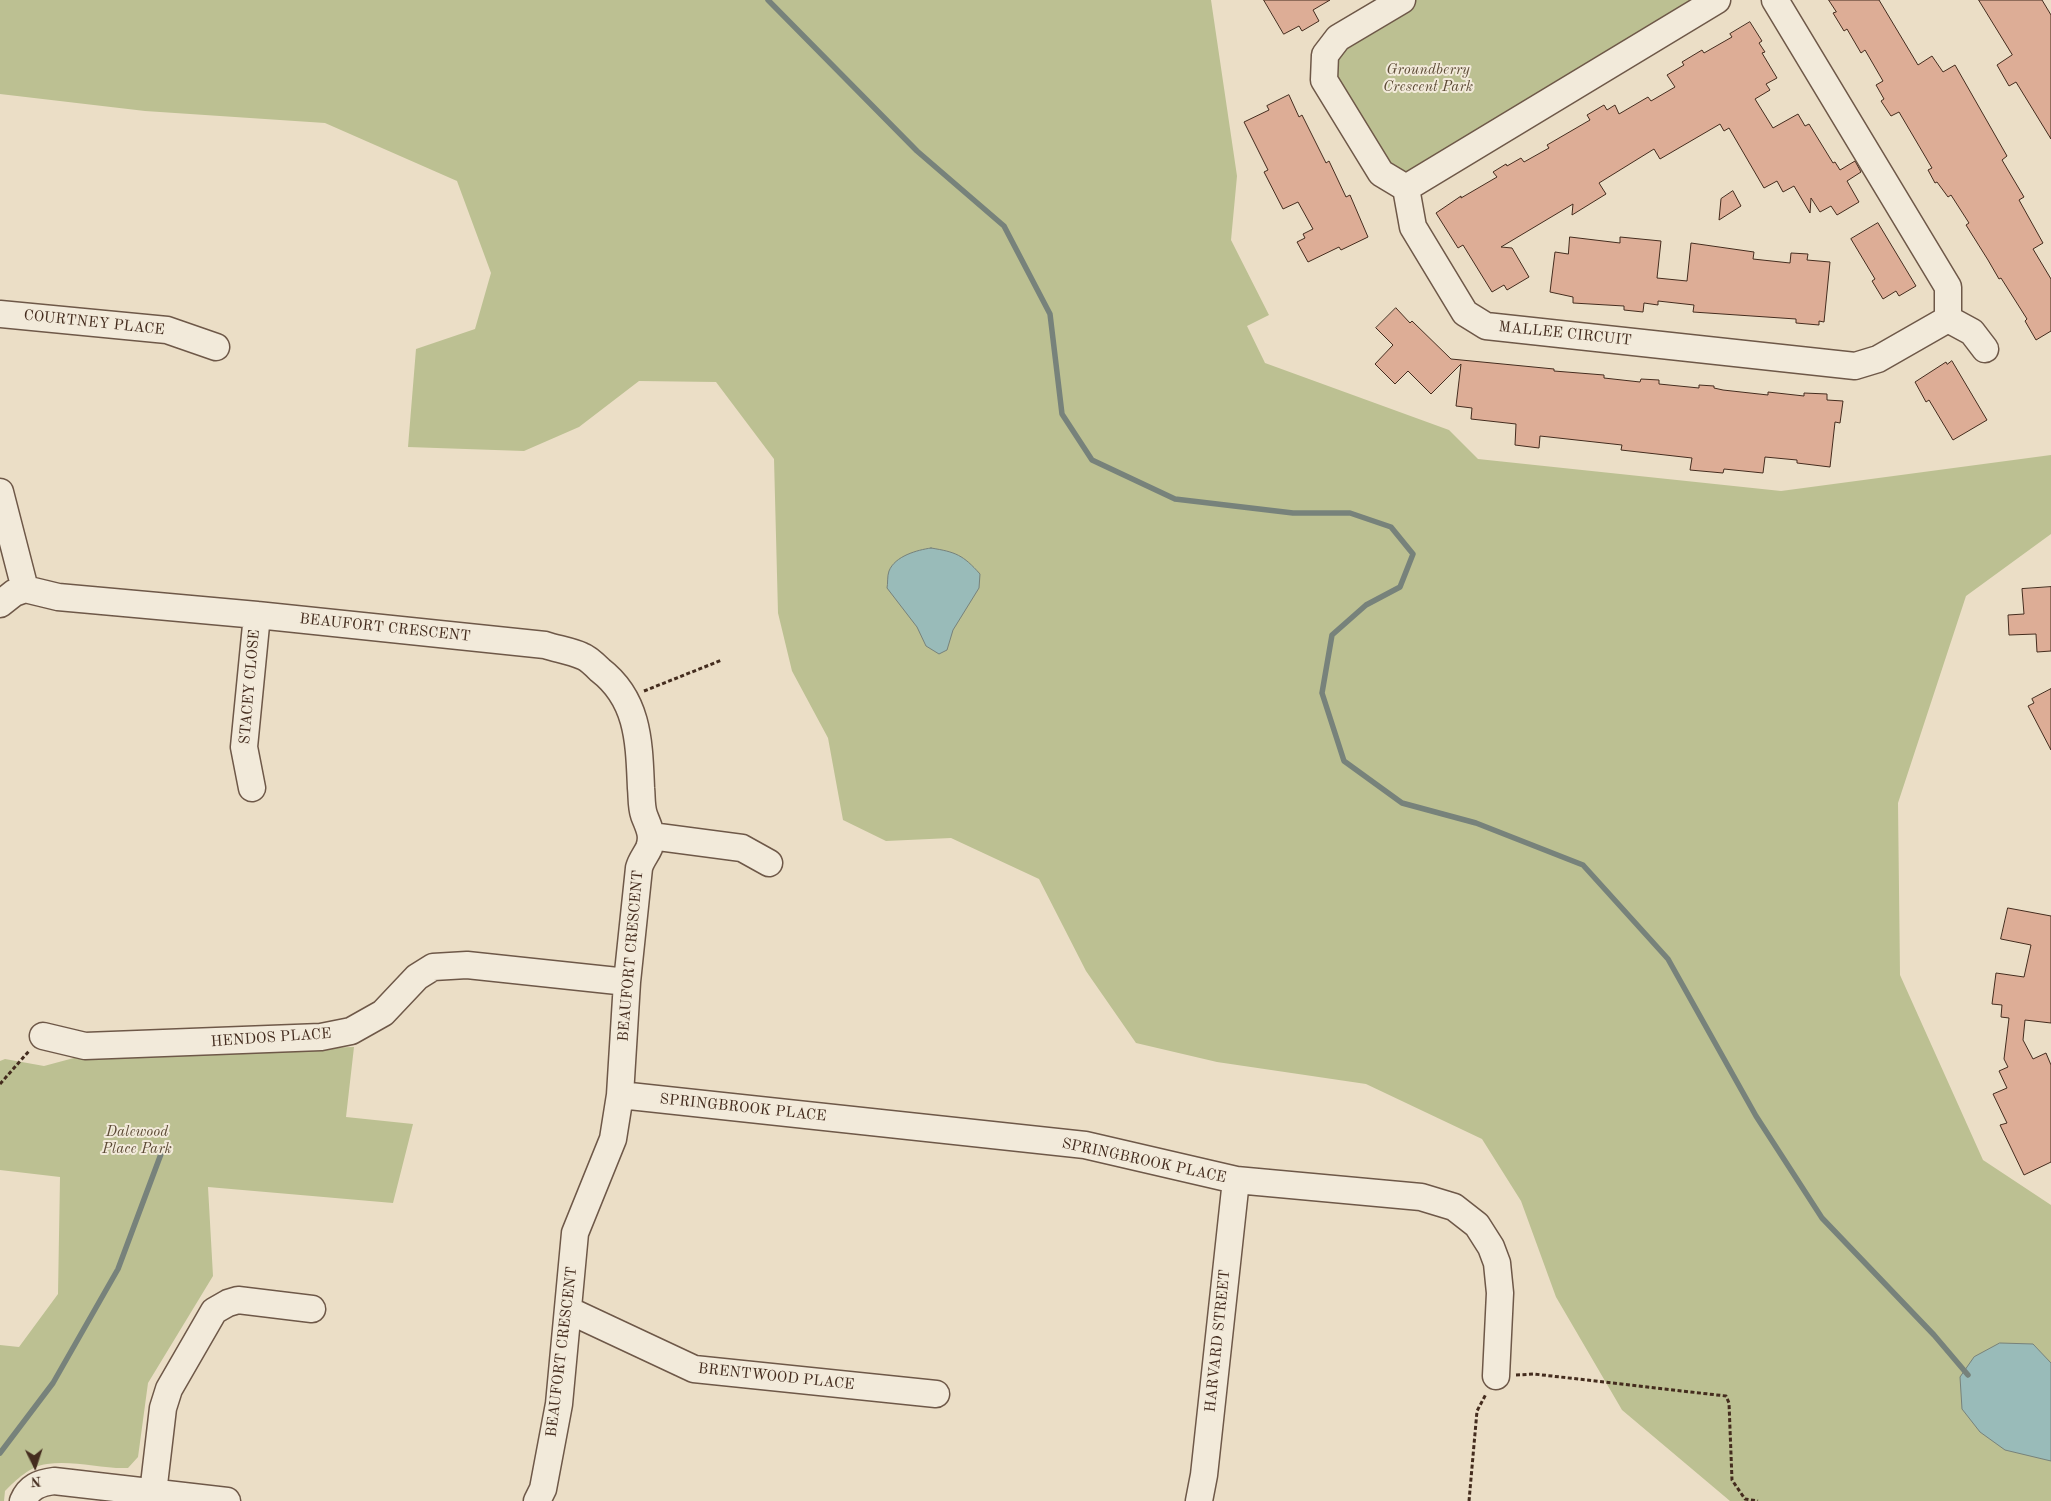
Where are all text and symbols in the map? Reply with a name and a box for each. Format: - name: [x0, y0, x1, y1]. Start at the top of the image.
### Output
- park label: Groundberry Crescent Park: [1383, 61, 1473, 96]
- street label: COURTNEY PLACE: [23, 307, 165, 339]
- street label: MALLEE CIRCUIT: [1497, 318, 1633, 350]
- street label: BEAUFORT CRESCENT: [299, 610, 471, 646]
- street label: STACEY CLOSE: [236, 629, 264, 745]
- street label: BEAUFORT CRESCENT: [615, 870, 647, 1042]
- street label: HENDOS PLACE: [210, 1025, 332, 1051]
- street label: SPRINGBROOK PLACE: [659, 1090, 827, 1126]
- park label: Dalewood Place Park: [102, 1123, 172, 1158]
- street label: SPRINGBROOK PLACE: [1060, 1135, 1228, 1187]
- street label: BEAUFORT CRESCENT: [543, 1266, 581, 1438]
- street label: HARVARD STREET: [1202, 1269, 1234, 1413]
- street label: BRENTWOOD PLACE: [697, 1360, 855, 1394]
- north arrow: [10, 1441, 60, 1491]
- text: N: [30, 1474, 42, 1488]

